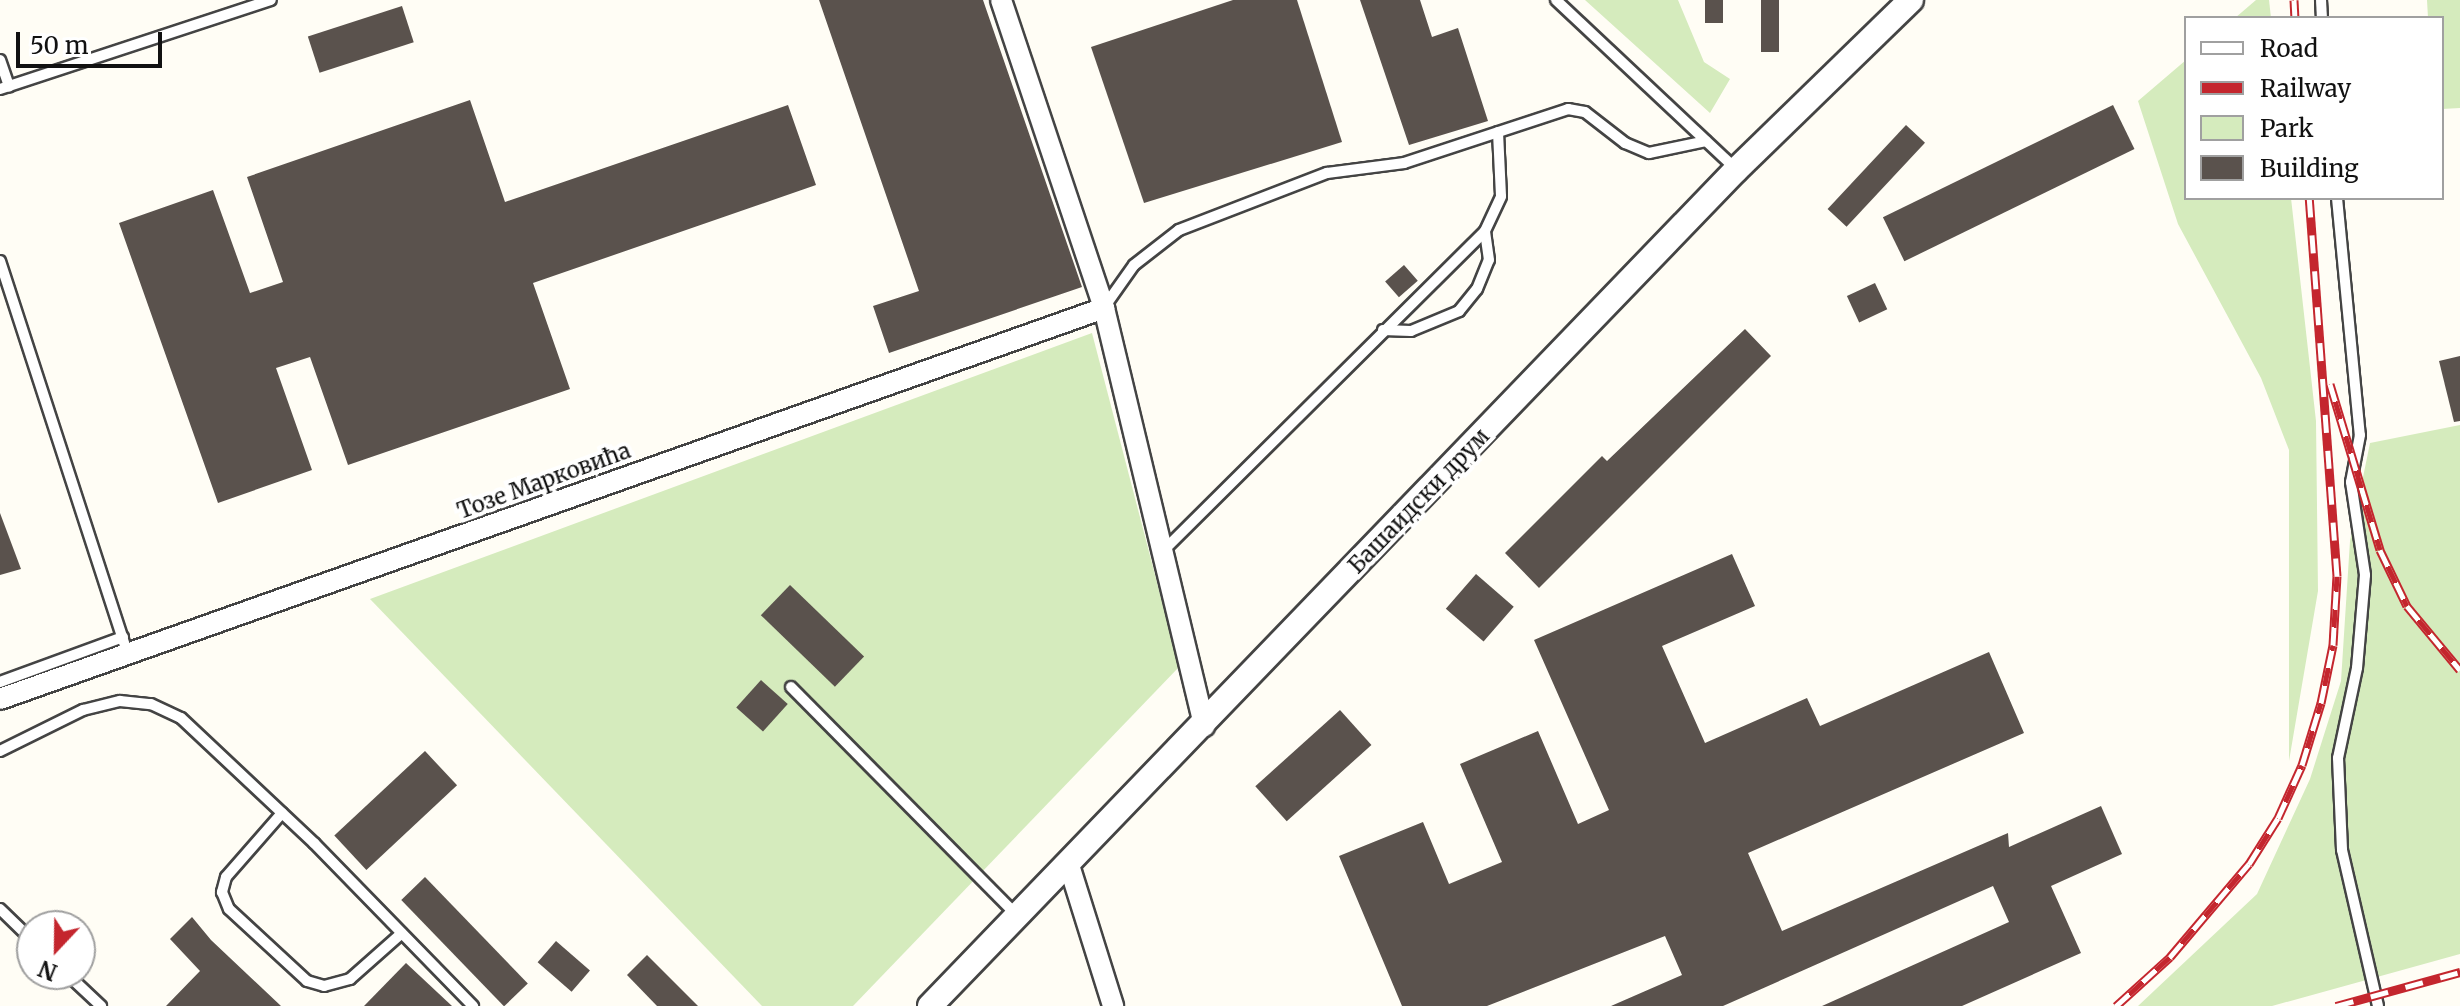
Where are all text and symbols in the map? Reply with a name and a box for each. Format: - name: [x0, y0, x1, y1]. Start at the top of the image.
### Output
- scale bar: [20, 16, 166, 66]
- legend: [2184, 16, 2444, 200]
- text: 50 m: [30, 30, 89, 61]
- text: Road: [2260, 33, 2318, 64]
- text: Railway: [2260, 73, 2351, 104]
- text: Park: [2260, 113, 2313, 144]
- text: Building: [2260, 153, 2359, 184]
- street label: Башаидски друм: [1343, 423, 1495, 579]
- street label: Тозе Марковића: [454, 437, 634, 525]
- north arrow: [16, 910, 96, 990]
- text: N: [34, 954, 61, 987]

